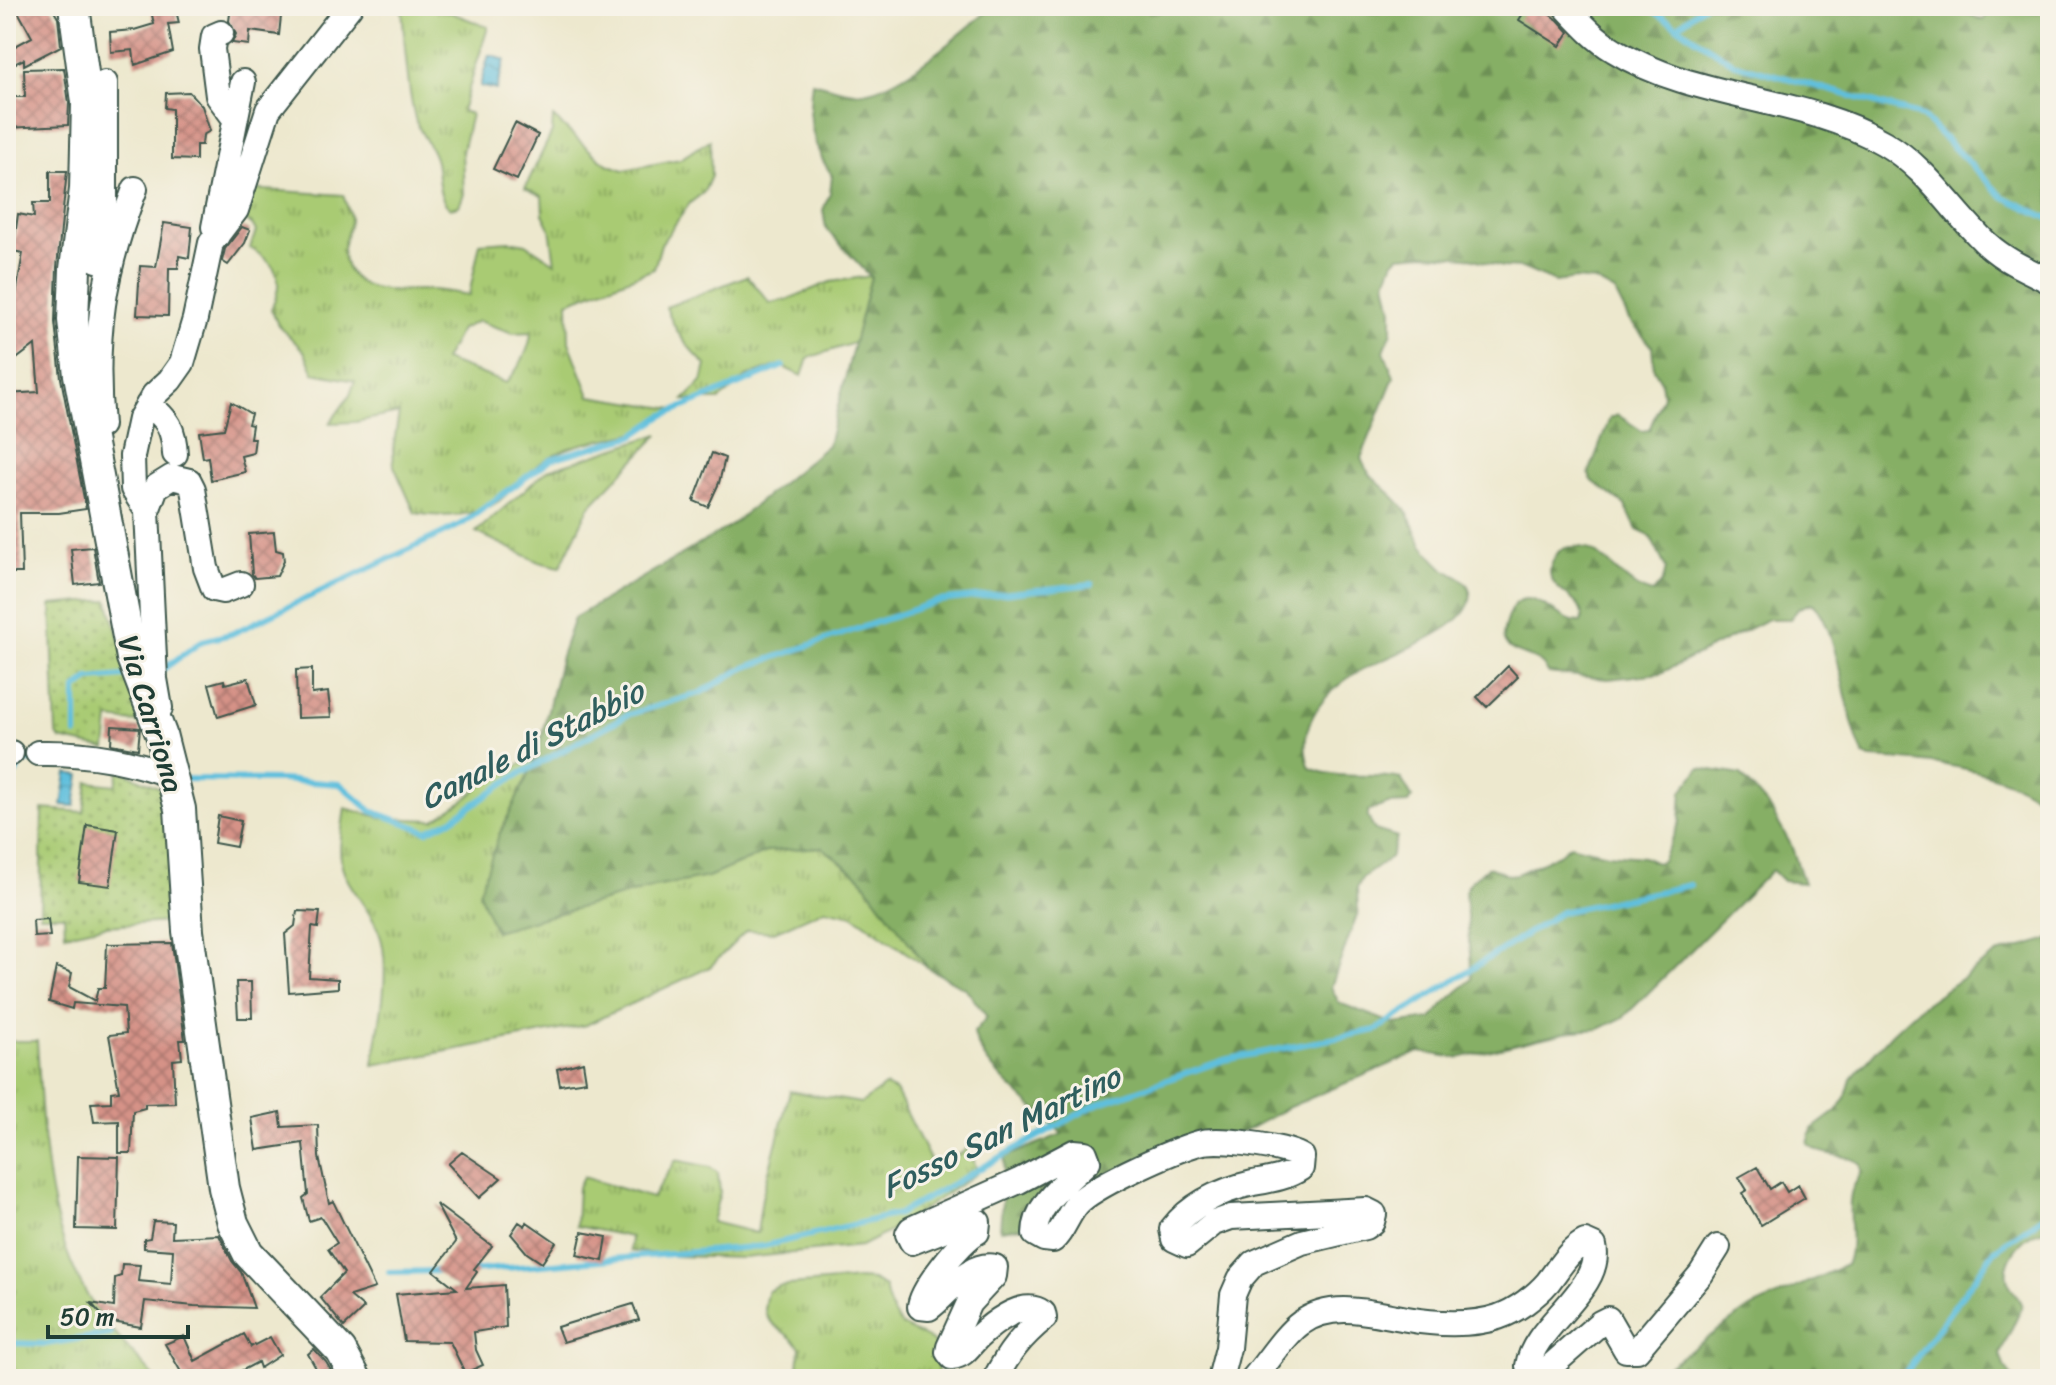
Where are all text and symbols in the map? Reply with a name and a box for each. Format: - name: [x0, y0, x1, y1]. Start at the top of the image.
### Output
- street label: Via Carriona: [101, 629, 201, 799]
- water label: Canale di Stabbio: [410, 663, 657, 826]
- water label: Fosso San Martino: [871, 1048, 1133, 1215]
- scale bar: [48, 1289, 188, 1339]
- text: 50 m: [60, 1296, 115, 1338]

